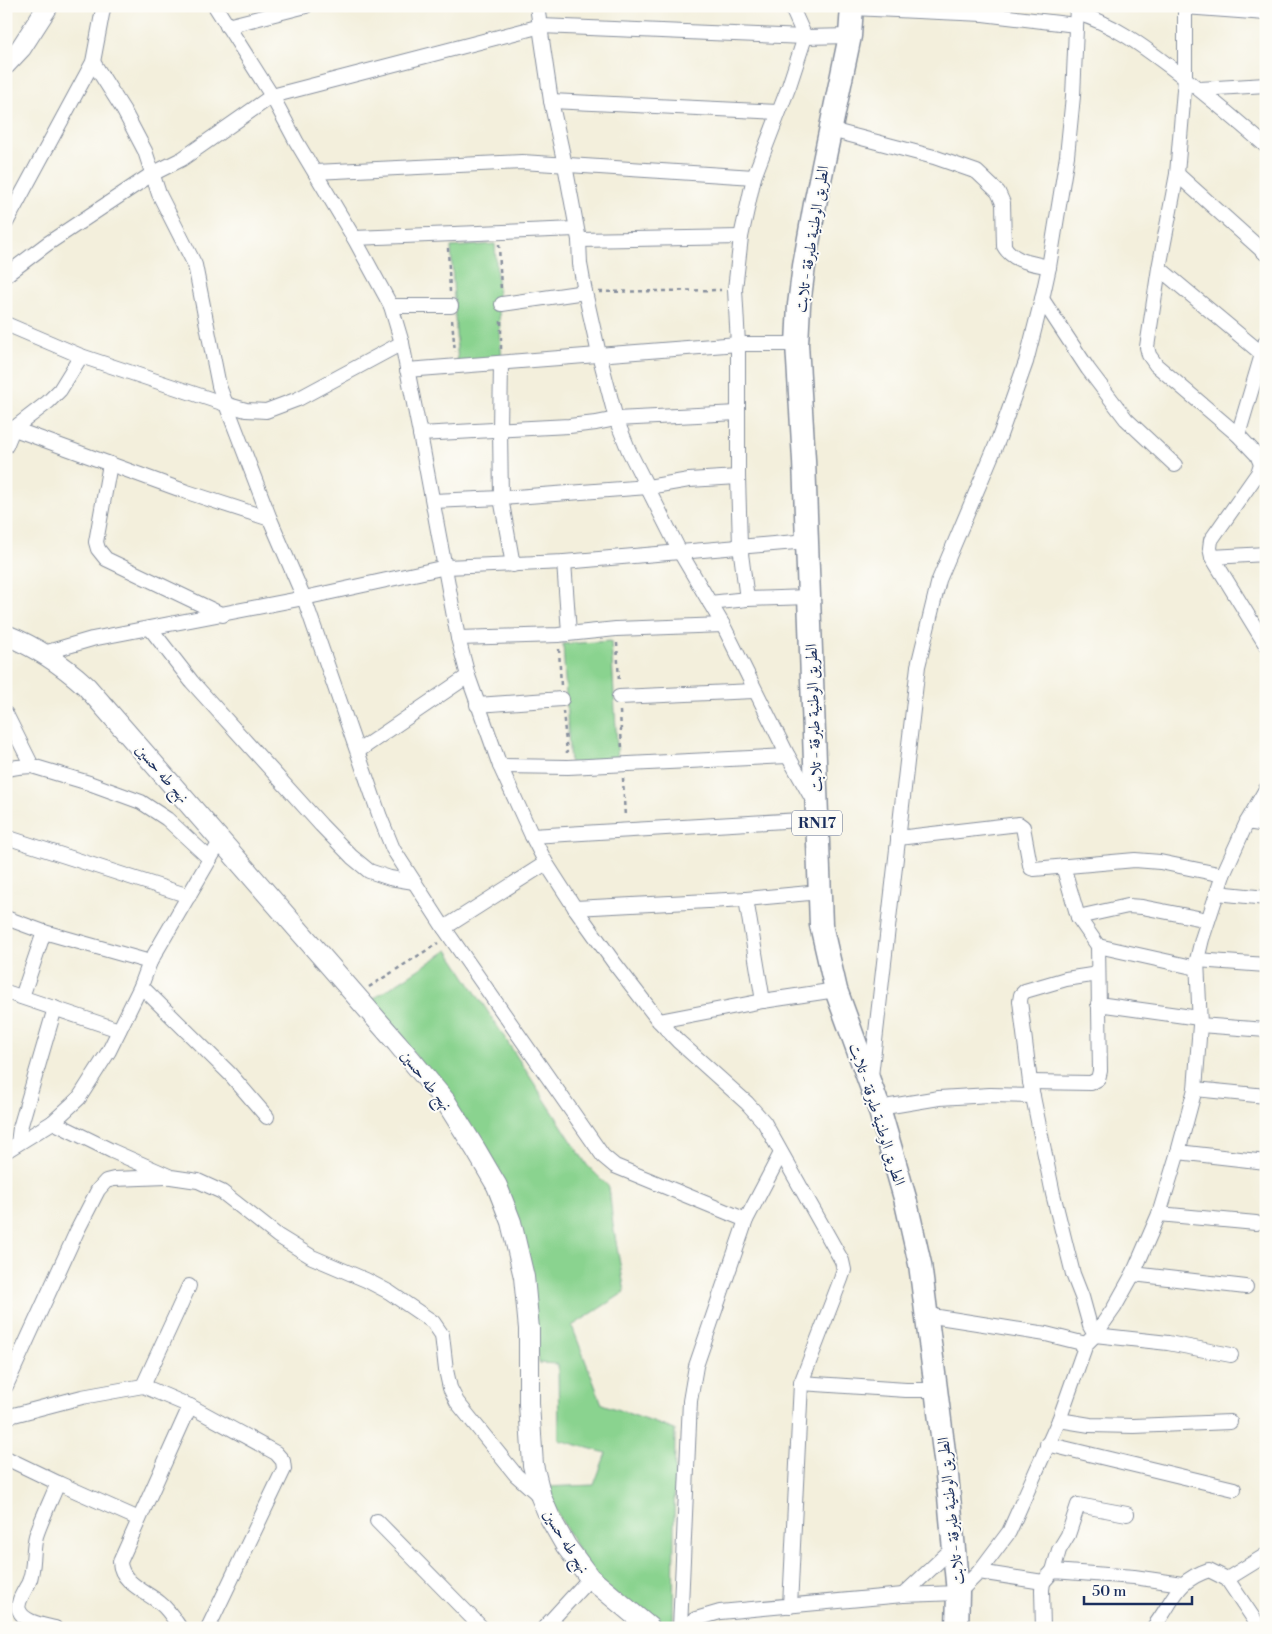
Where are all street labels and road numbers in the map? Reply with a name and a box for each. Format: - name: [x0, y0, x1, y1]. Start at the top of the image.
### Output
- street label: الطريق الوطنية طبرقة - تلابت: [790, 164, 833, 314]
- street label: الطريق الوطنية طبرقة - تلابت: [801, 643, 827, 793]
- street label: نهج طه حسين: [128, 740, 193, 810]
- road number: RN17: [792, 810, 842, 836]
- street label: الطريق الوطنية طبرقة - تلابت: [845, 1041, 910, 1188]
- street label: نهج طه حسين: [393, 1046, 456, 1118]
- street label: الطريق الوطنية طبرقة - تلابت: [933, 1436, 969, 1586]
- street label: نهج طه حسين: [535, 1506, 594, 1580]

